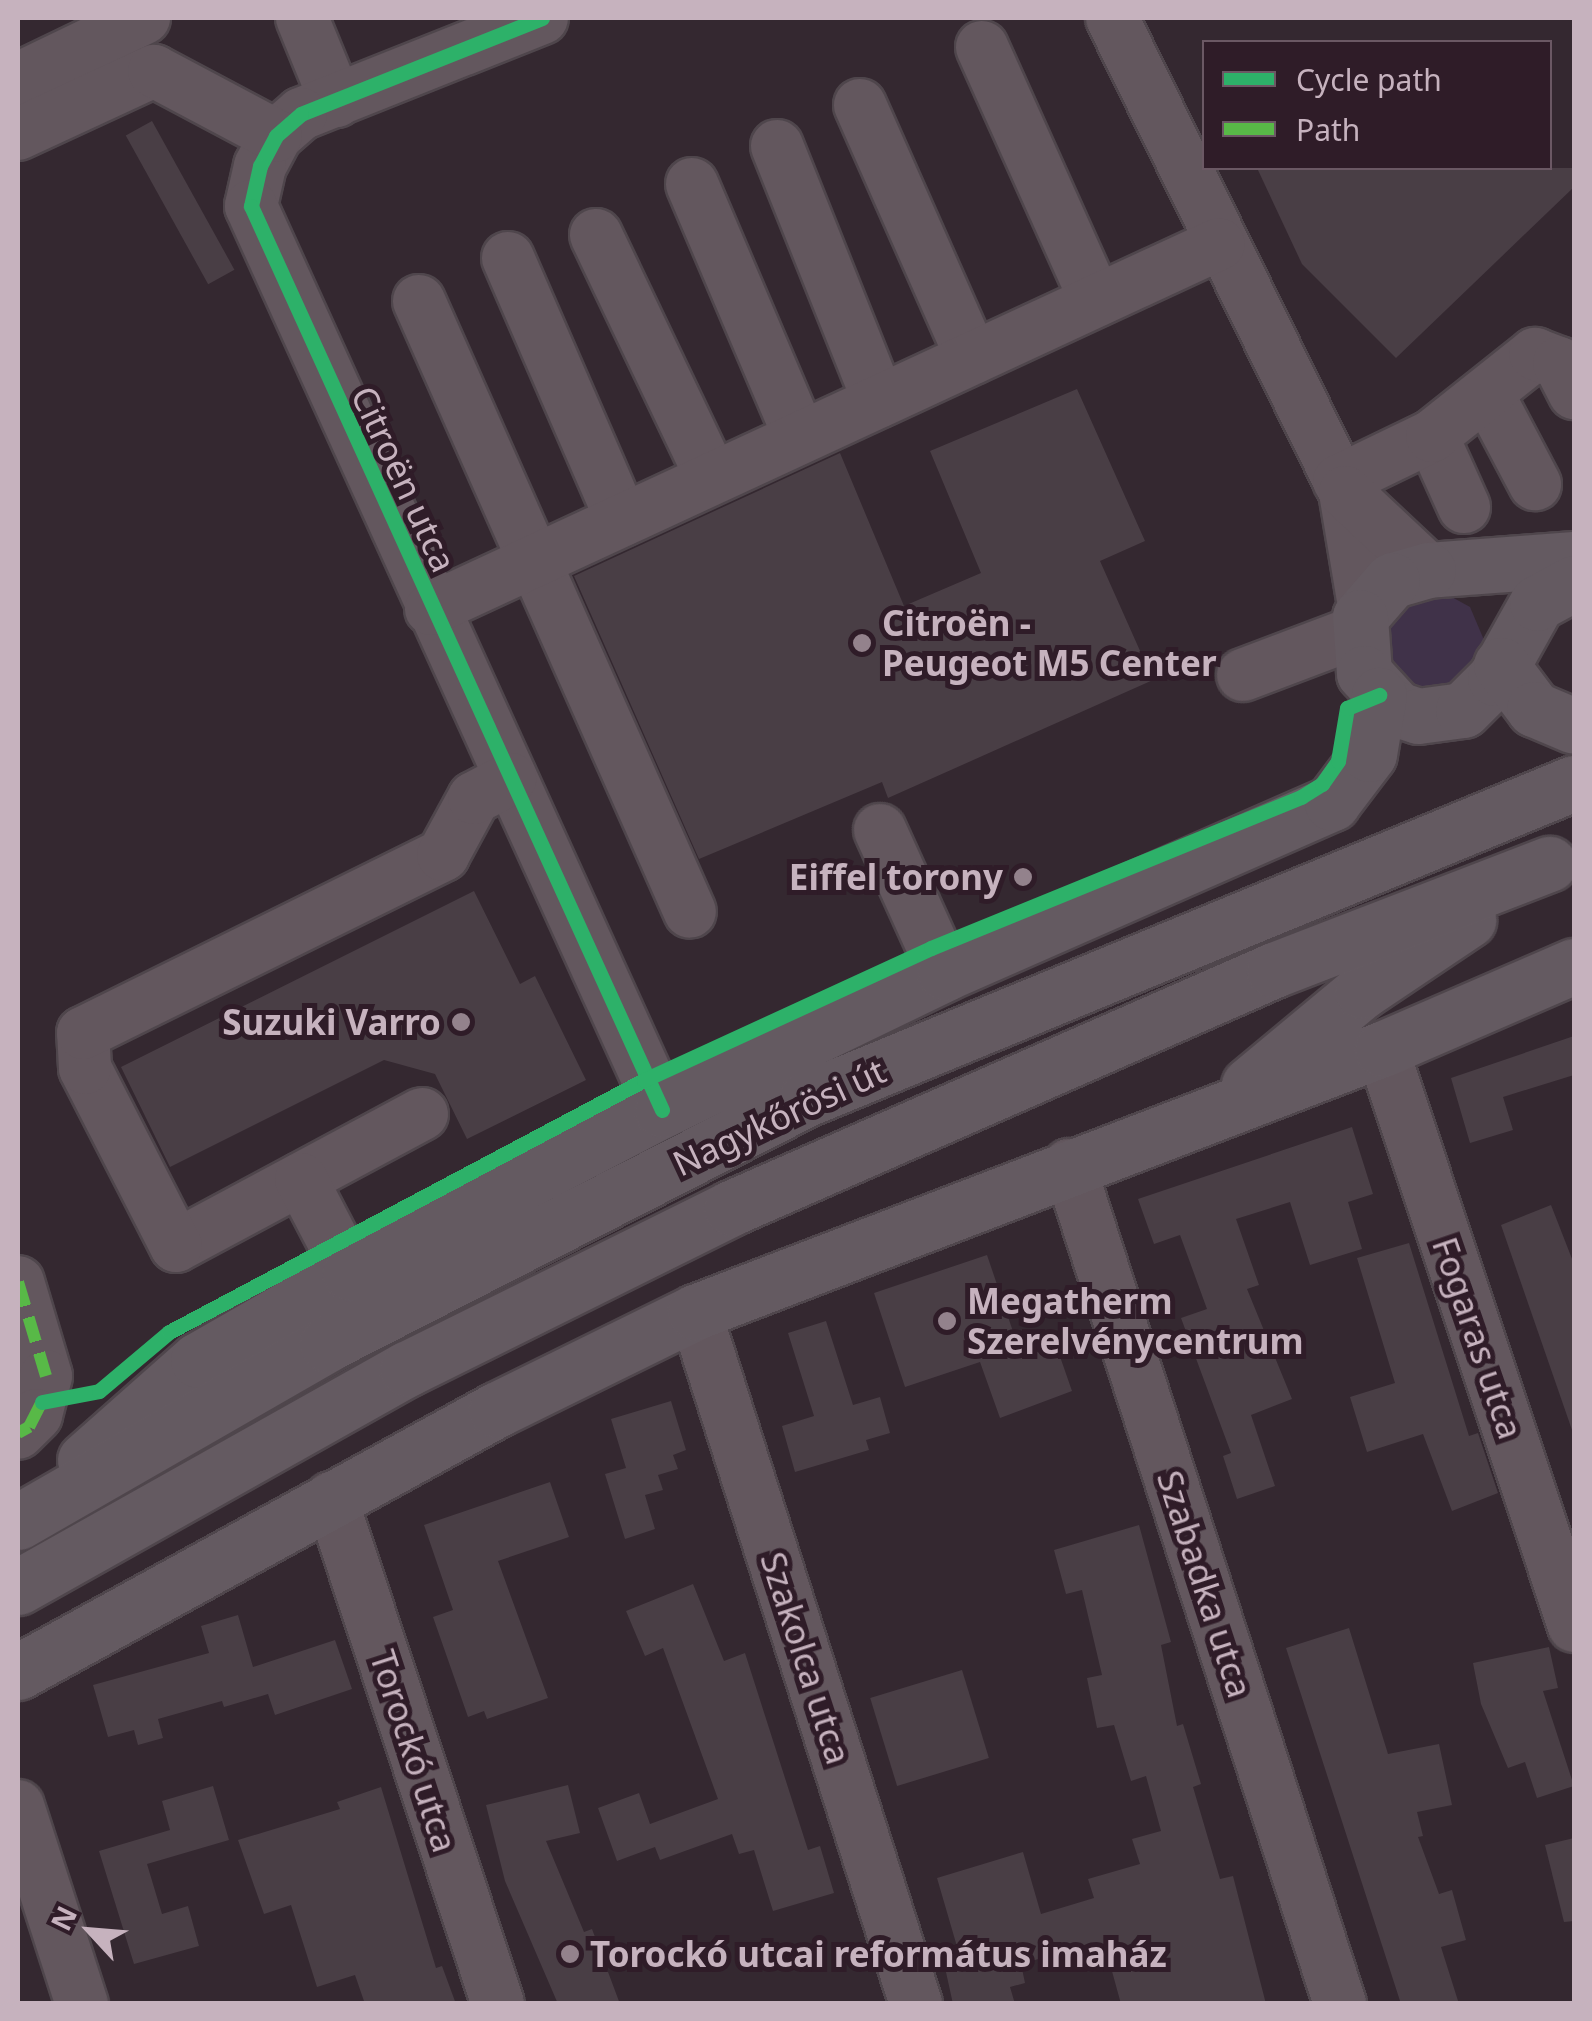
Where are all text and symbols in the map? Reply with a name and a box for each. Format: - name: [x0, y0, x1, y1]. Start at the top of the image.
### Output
- legend: [1202, 40, 1552, 170]
- text: Cycle path: [1296, 59, 1442, 100]
- text: Path: [1296, 109, 1360, 150]
- street label: Citroën utca: [343, 380, 465, 578]
- place label: Citroën - Peugeot M5 Center: [882, 602, 1217, 684]
- marker: Citroën - Peugeot M5 Center: [851, 632, 873, 654]
- place label: Eiffel torony: [789, 856, 1003, 898]
- marker: Eiffel torony: [1012, 866, 1034, 888]
- place label: Suzuki Varro: [222, 1001, 441, 1043]
- marker: Suzuki Varro: [450, 1011, 472, 1033]
- street label: Nagykőrösi út: [666, 1049, 892, 1185]
- street label: Fogaras utca: [1424, 1232, 1532, 1444]
- place label: Megatherm Szerelvénycentrum: [967, 1280, 1304, 1362]
- marker: Megatherm Szerelvénycentrum: [936, 1310, 958, 1332]
- street label: Szabadka utca: [1149, 1465, 1261, 1703]
- street label: Szakolca utca: [752, 1547, 860, 1769]
- street label: Torockó utca: [362, 1645, 466, 1857]
- north arrow: [40, 1881, 140, 1981]
- text: N: [41, 1899, 85, 1936]
- place label: Torockó utcai református imaház: [590, 1933, 1167, 1975]
- marker: Torockó utcai református imaház: [559, 1943, 581, 1965]

